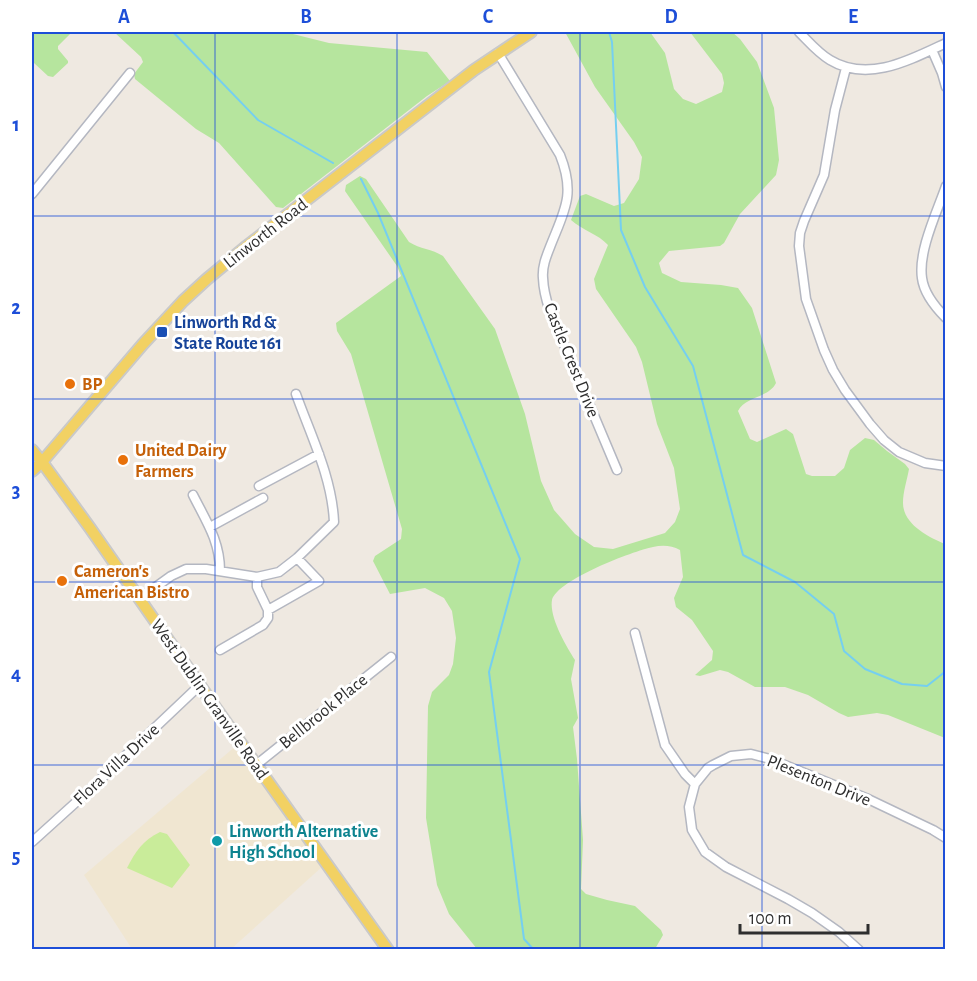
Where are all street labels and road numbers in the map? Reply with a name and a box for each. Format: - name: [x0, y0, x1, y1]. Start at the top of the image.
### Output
- street label: Linworth Road: [220, 196, 311, 272]
- street label: Castle Crest Drive: [540, 301, 602, 420]
- street label: West Dublin Granville Road: [147, 616, 271, 783]
- street label: Bellbrook Place: [276, 671, 371, 753]
- street label: Flora Villa Drive: [70, 721, 163, 809]
- street label: Plesenton Drive: [764, 752, 873, 810]

